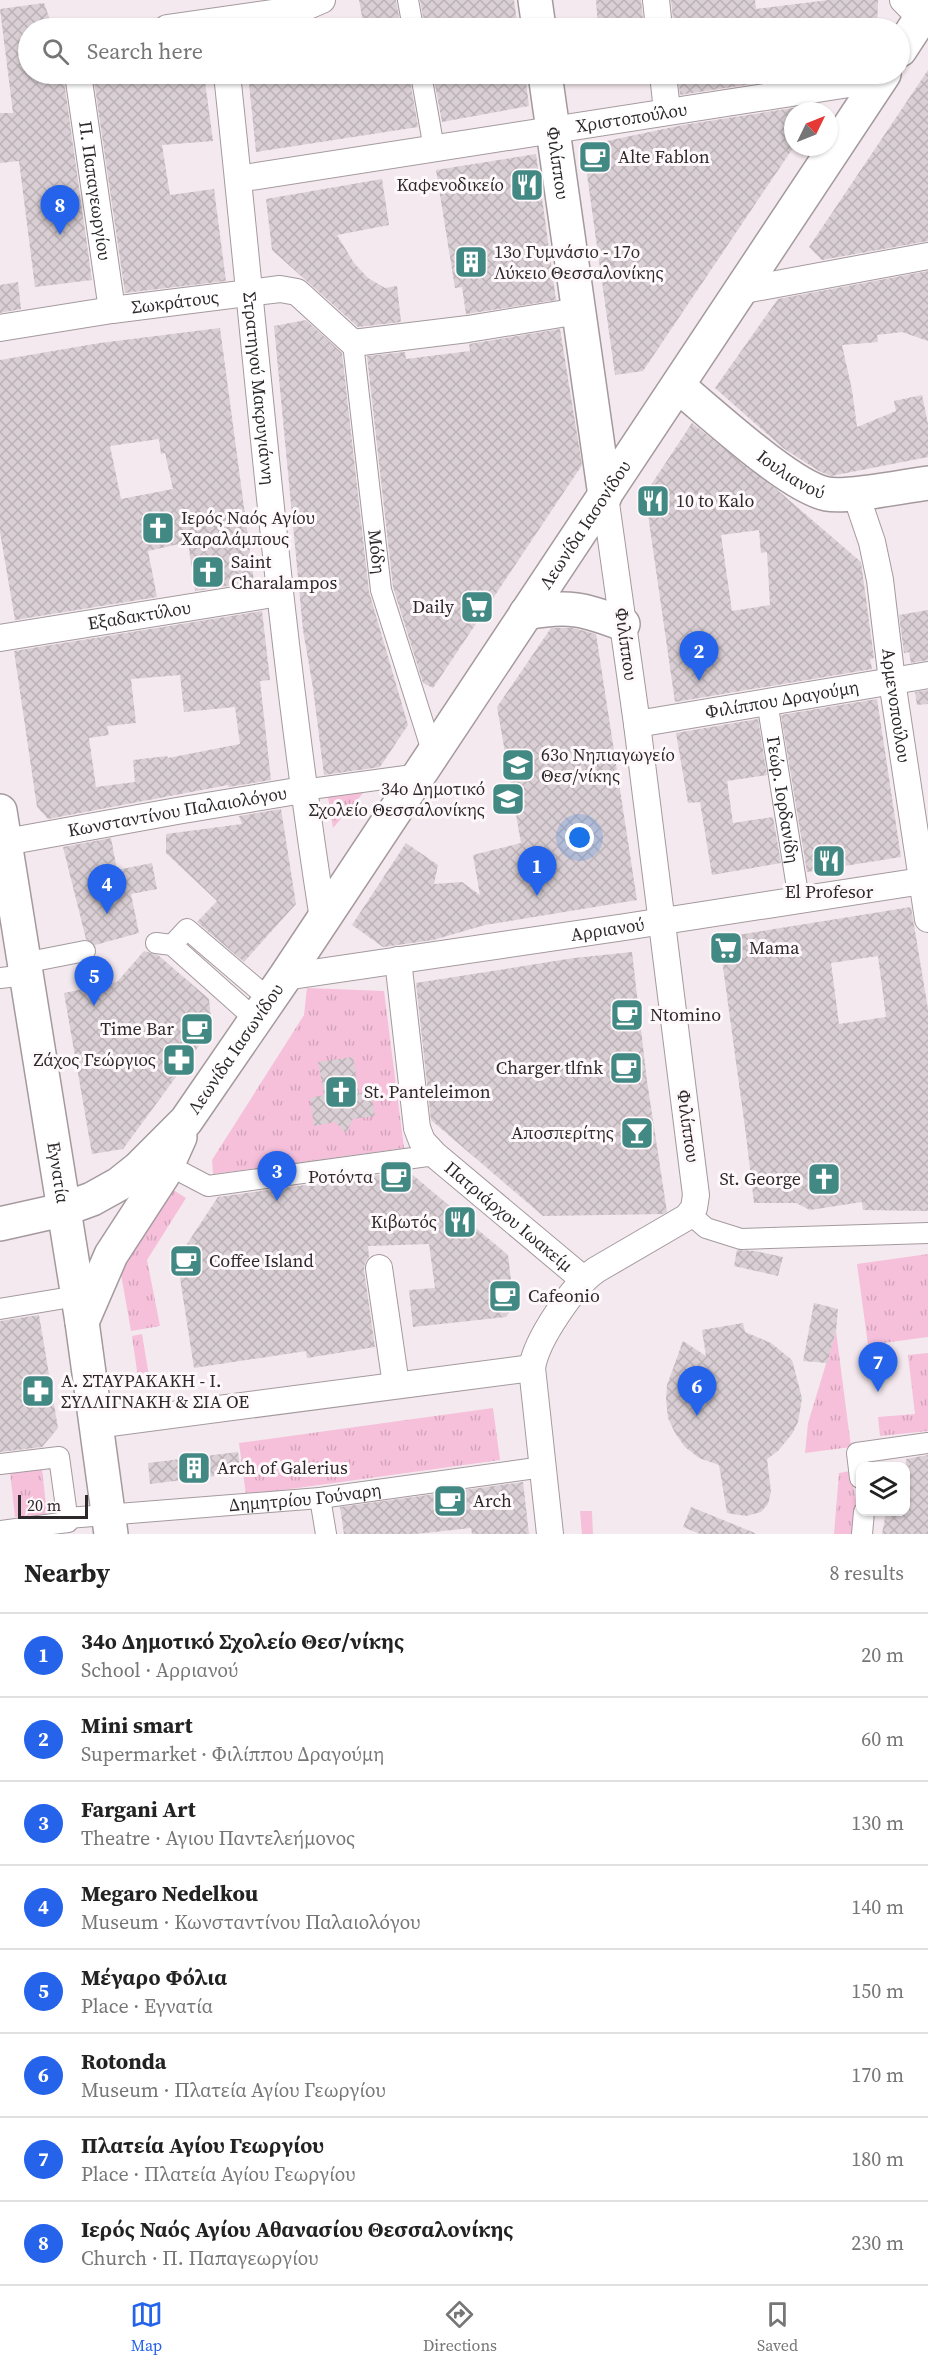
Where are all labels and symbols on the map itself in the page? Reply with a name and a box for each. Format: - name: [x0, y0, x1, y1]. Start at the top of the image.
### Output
- street label: Χριστοπούλου: [574, 96, 689, 138]
- north arrow: [784, 102, 838, 156]
- street label: Π. Παπαγεωργίου: [73, 119, 118, 262]
- street label: Φιλίππου: [541, 125, 576, 201]
- cafe icon: Alte Fablon: [577, 139, 613, 175]
- place label: Alte Fablon: [618, 144, 710, 169]
- restaurant icon: Καφενοδικείο: [509, 167, 545, 203]
- place label: Καφενοδικείο: [396, 172, 504, 197]
- pin: 8: [40, 186, 80, 235]
- place label: 13ο Γυμνάσιο - 17ο Λύκειο Θεσσαλονίκης: [494, 239, 664, 285]
- building icon: 13ο Γυμνάσιο - 17ο Λύκειο Θεσσαλονίκης: [453, 244, 489, 280]
- street label: Σωκράτους: [130, 284, 220, 319]
- street label: Στρατηγού Μακρυγιάννη: [237, 291, 281, 486]
- street label: Ιουλιανού: [752, 444, 828, 505]
- street label: Λεωνίδα Ιασονίδου: [533, 455, 636, 594]
- restaurant icon: 10 to Kalo: [635, 483, 671, 519]
- place label: 10 to Kalo: [676, 488, 754, 513]
- place label: Ιερός Ναός Αγίου Χαραλάμπους: [181, 505, 315, 551]
- church icon: Ιερός Ναός Αγίου Χαραλάμπους: [140, 510, 176, 546]
- street label: Μόδη: [362, 528, 392, 575]
- place label: Saint Charalampos: [231, 549, 337, 595]
- church icon: Saint Charalampos: [190, 554, 226, 590]
- supermarket icon: Daily: [459, 589, 495, 625]
- street label: Εξαδακτύλου: [86, 594, 192, 636]
- place label: Daily: [412, 594, 455, 619]
- street label: Φιλίππου: [609, 606, 644, 682]
- pin: 2: [680, 632, 718, 681]
- street label: Αρμενοπούλου: [876, 647, 917, 764]
- street label: Φιλίππου Δραγούμη: [703, 674, 861, 724]
- street label: Γεώρ. Ιορδανίδη: [761, 734, 806, 865]
- place label: 63ο Νηπιαγωγείο Θεσ/νίκης: [541, 742, 675, 788]
- school or university icon: 63ο Νηπιαγωγείο Θεσ/νίκης: [500, 747, 536, 783]
- place label: 34ο Δημοτικό Σχολείο Θεσσαλονίκης: [309, 776, 485, 822]
- street label: Κωνσταντίνου Παλαιολόγου: [66, 780, 289, 843]
- school or university icon: 34ο Δημοτικό Σχολείο Θεσσαλονίκης: [490, 781, 526, 817]
- your location: [565, 823, 594, 852]
- restaurant icon: El Profesor: [811, 843, 847, 879]
- pin: 1: [518, 846, 556, 896]
- pin: 4: [88, 864, 126, 914]
- place label: El Profesor: [785, 879, 874, 904]
- street label: Αρριανού: [569, 911, 646, 947]
- supermarket icon: Mama: [708, 930, 744, 966]
- place label: Mama: [749, 935, 800, 960]
- pin: 5: [74, 956, 113, 1006]
- street label: Λεωνίδα Ιασωνίδου: [181, 978, 289, 1119]
- cafe icon: Ntomino: [609, 997, 645, 1033]
- place label: Ntomino: [650, 1002, 721, 1027]
- cafe icon: Time Bar: [179, 1011, 215, 1047]
- place label: Time Bar: [100, 1016, 174, 1041]
- pharmacy icon: Ζάχος Γεώργιος: [161, 1042, 197, 1078]
- place label: Ζάχος Γεώργιος: [34, 1047, 156, 1072]
- cafe icon: Charger tlfnk: [608, 1050, 644, 1086]
- place label: Charger tlfnk: [496, 1055, 603, 1080]
- church icon: St. Panteleimon: [323, 1074, 359, 1110]
- place label: St. Panteleimon: [364, 1079, 491, 1104]
- street label: Φιλίππου: [671, 1088, 706, 1164]
- bar icon: Αποσπερίτης: [619, 1115, 655, 1151]
- place label: Αποσπερίτης: [511, 1120, 614, 1145]
- street label: Εγνατία: [41, 1140, 76, 1205]
- pin: 3: [258, 1152, 296, 1201]
- street label: Πατριάρχου Ιωακείμ: [439, 1155, 578, 1277]
- cafe icon: Ροτόντα: [378, 1159, 414, 1195]
- church icon: St. George: [806, 1161, 842, 1197]
- place label: Ροτόντα: [308, 1164, 373, 1189]
- place label: St. George: [719, 1166, 801, 1191]
- restaurant icon: Κιβωτός: [442, 1204, 478, 1240]
- place label: Κιβωτός: [371, 1209, 437, 1234]
- cafe icon: Coffee Island: [168, 1243, 204, 1279]
- place label: Coffee Island: [209, 1248, 314, 1273]
- cafe icon: Cafeonio: [487, 1278, 523, 1314]
- place label: Cafeonio: [528, 1283, 600, 1308]
- pin: 7: [858, 1342, 898, 1392]
- pin: 6: [678, 1366, 716, 1416]
- place label: Α. ΣΤΑΥΡΑΚΑΚΗ - Ι. ΣΥΛΛΙΓΝΑΚΗ & ΣΙΑ ΟΕ: [61, 1368, 249, 1414]
- pharmacy icon: Α. ΣΤΑΥΡΑΚΑΚΗ - Ι. ΣΥΛΛΙΓΝΑΚΗ & ΣΙΑ ΟΕ: [20, 1373, 56, 1409]
- building icon: Arch of Galerius: [176, 1450, 212, 1486]
- place label: Arch of Galerius: [217, 1455, 348, 1480]
- street label: Δημητρίου Γούναρη: [228, 1477, 383, 1517]
- cafe icon: Arch: [432, 1483, 468, 1519]
- place label: Arch: [473, 1488, 512, 1513]
- scale bar: [18, 1492, 88, 1520]

